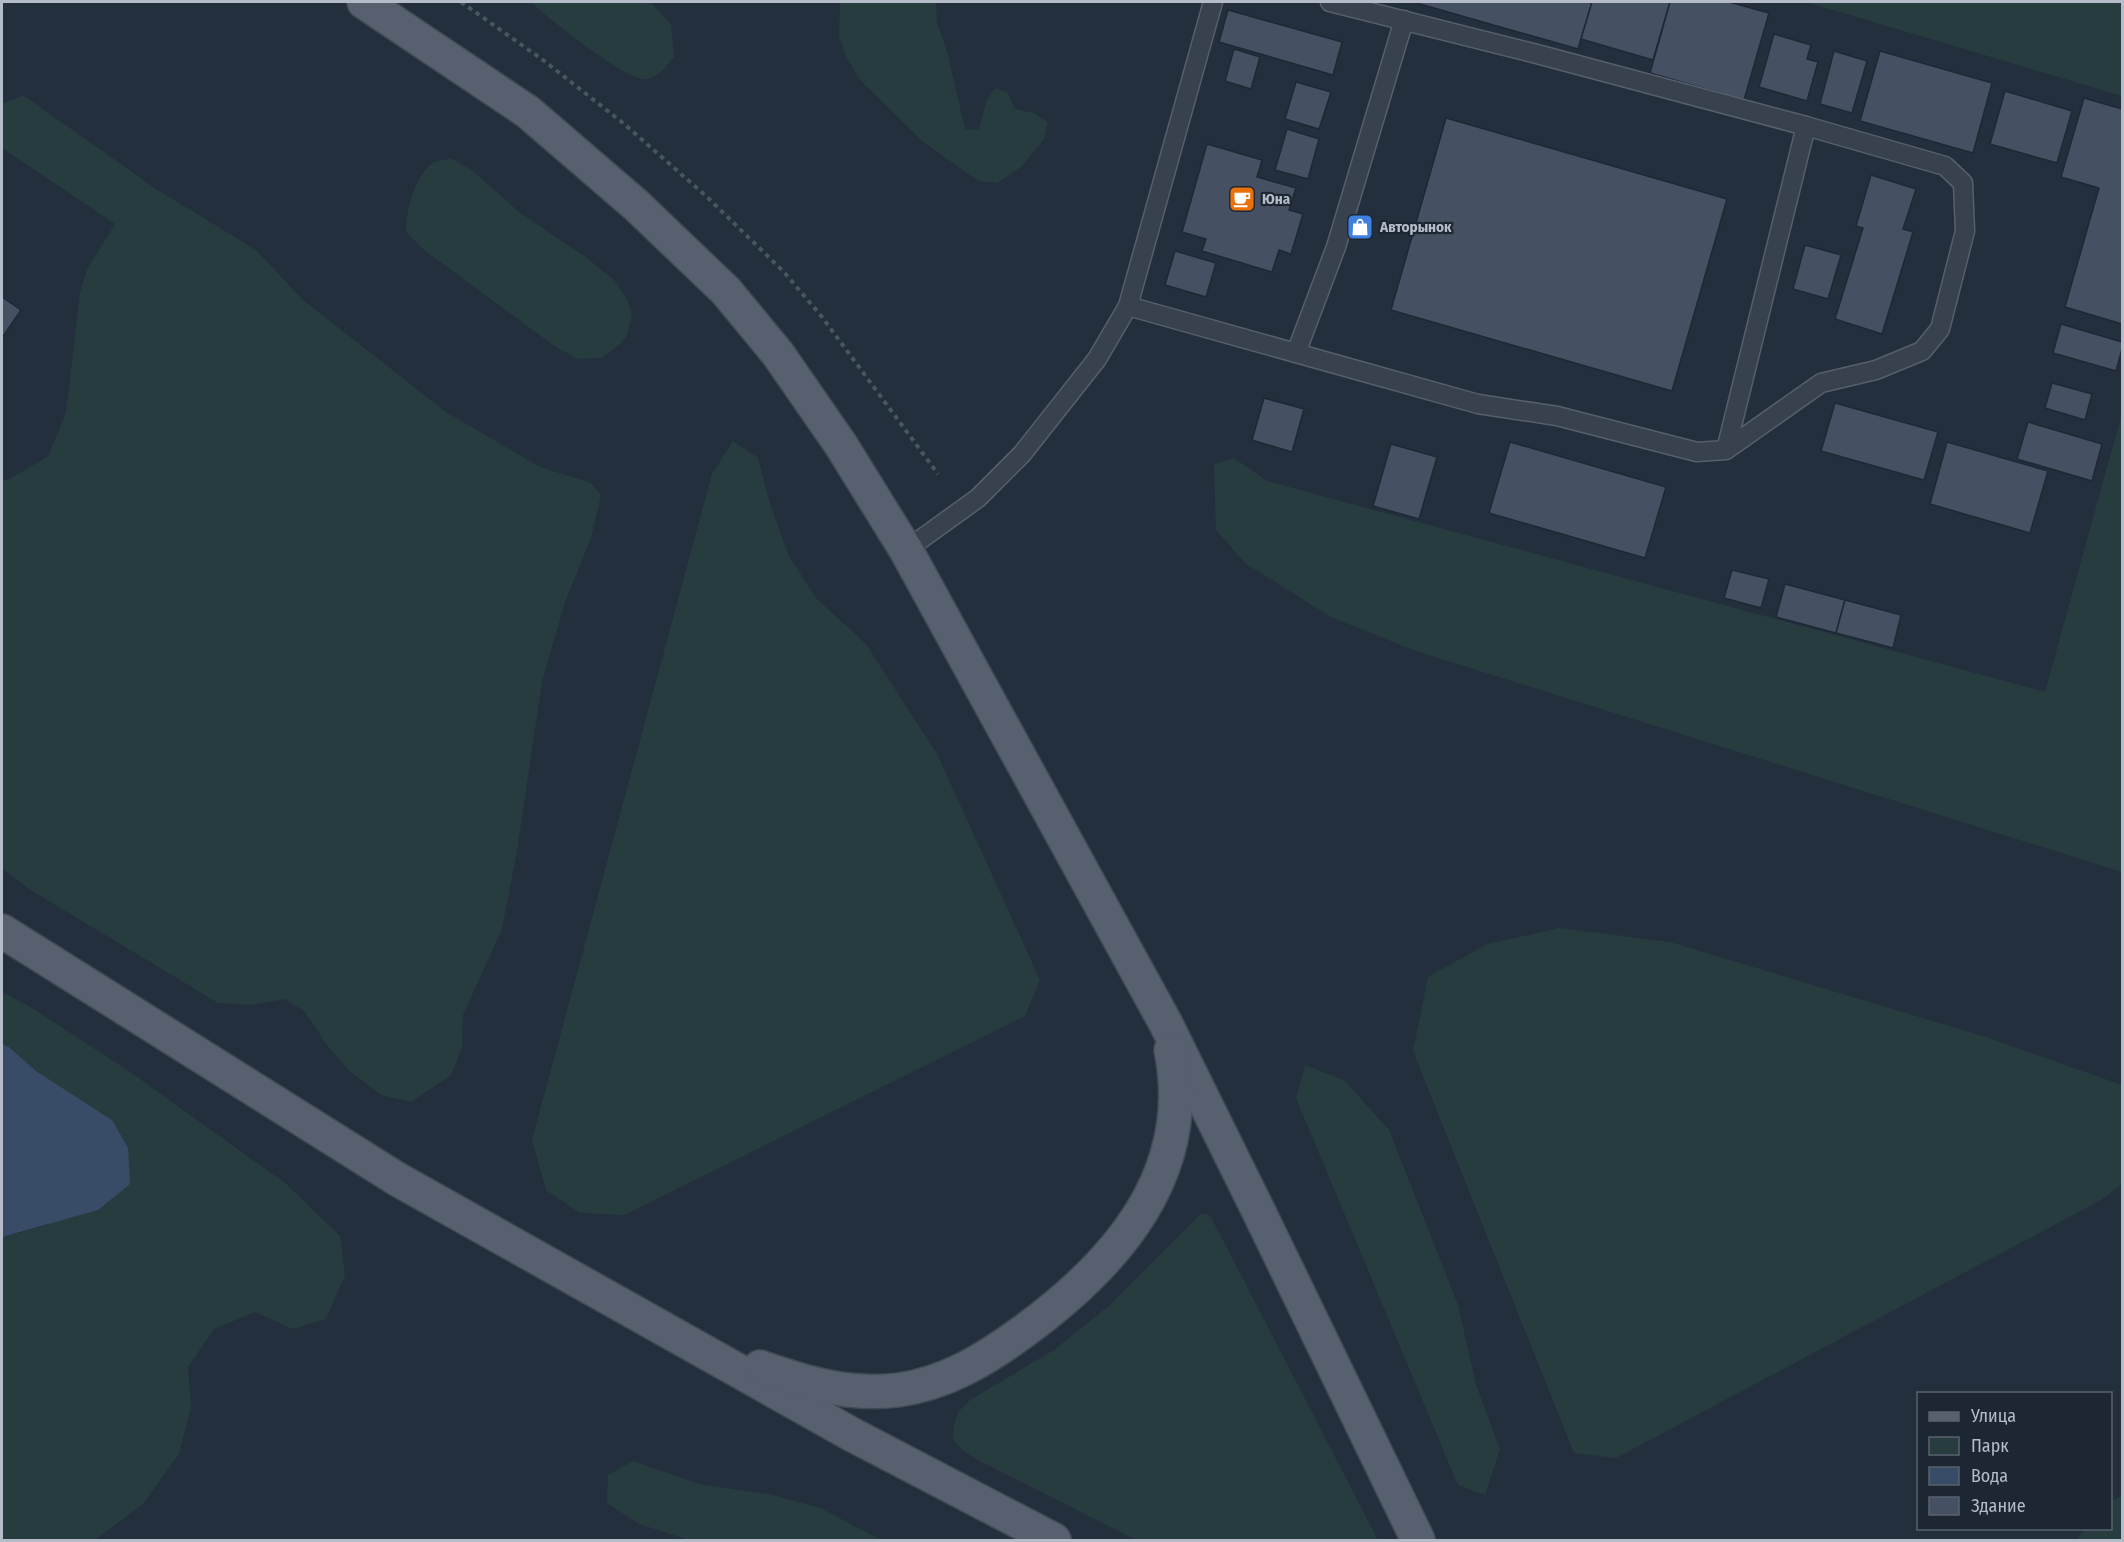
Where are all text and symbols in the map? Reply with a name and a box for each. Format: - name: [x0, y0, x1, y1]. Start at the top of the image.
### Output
- cafe icon: Юна: [1227, 184, 1257, 214]
- place label: Юна: [1262, 190, 1291, 208]
- shop icon: Авторынок: [1345, 212, 1375, 242]
- place label: Авторынок: [1379, 218, 1452, 236]
- legend: [1917, 1392, 2112, 1530]
- text: Улица: [1970, 1405, 2016, 1427]
- text: Парк: [1971, 1435, 2009, 1457]
- text: Вода: [1971, 1465, 2008, 1487]
- text: Здание: [1971, 1495, 2026, 1517]

